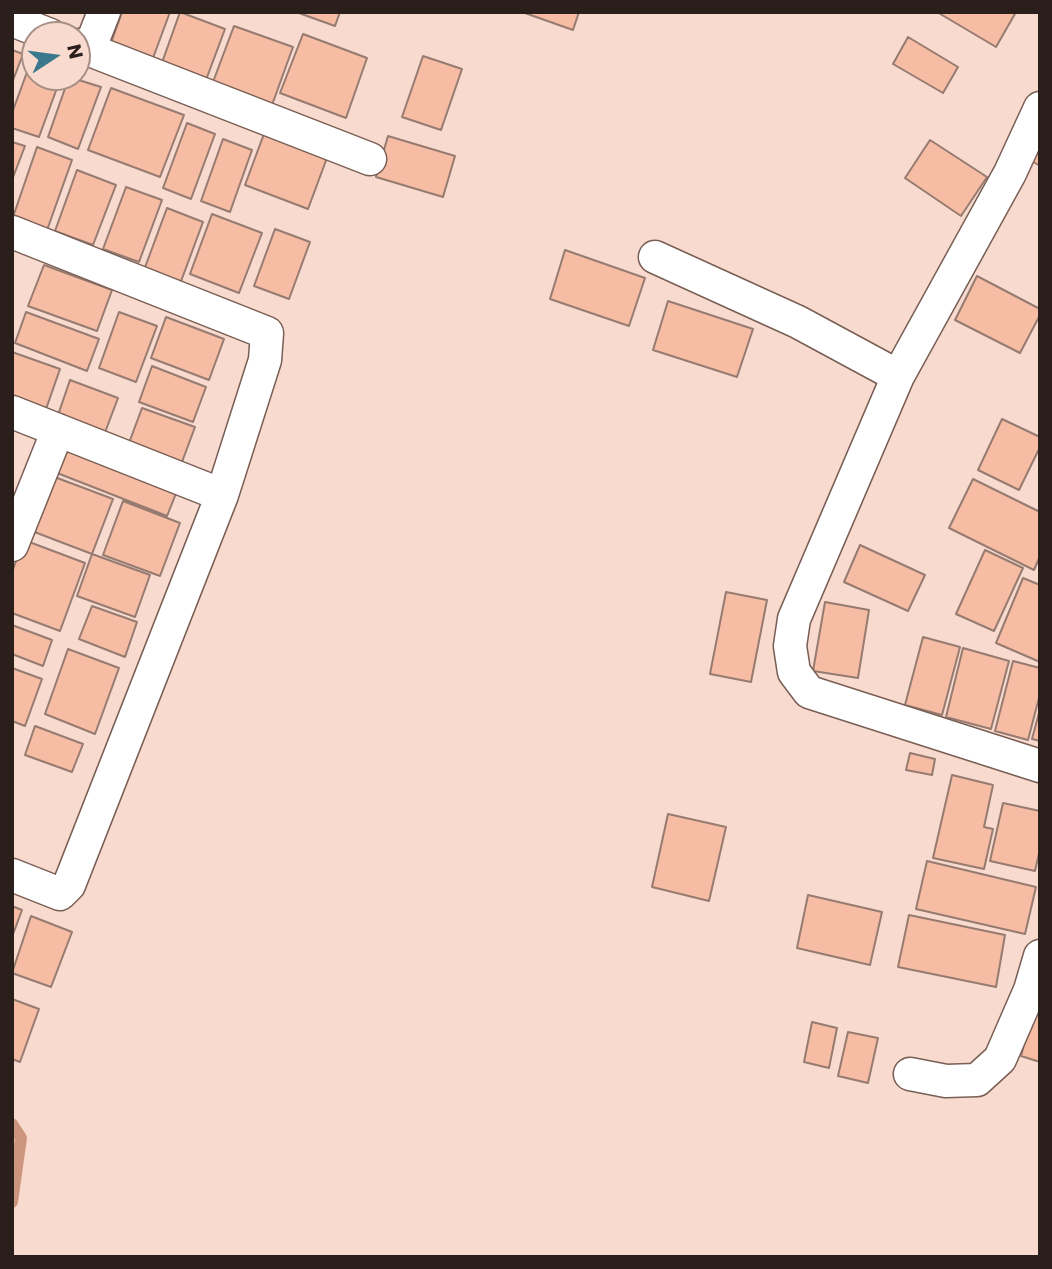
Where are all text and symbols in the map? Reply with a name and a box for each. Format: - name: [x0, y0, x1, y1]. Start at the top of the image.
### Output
- north arrow: [21, 21, 91, 91]
- text: N: [60, 42, 90, 62]

